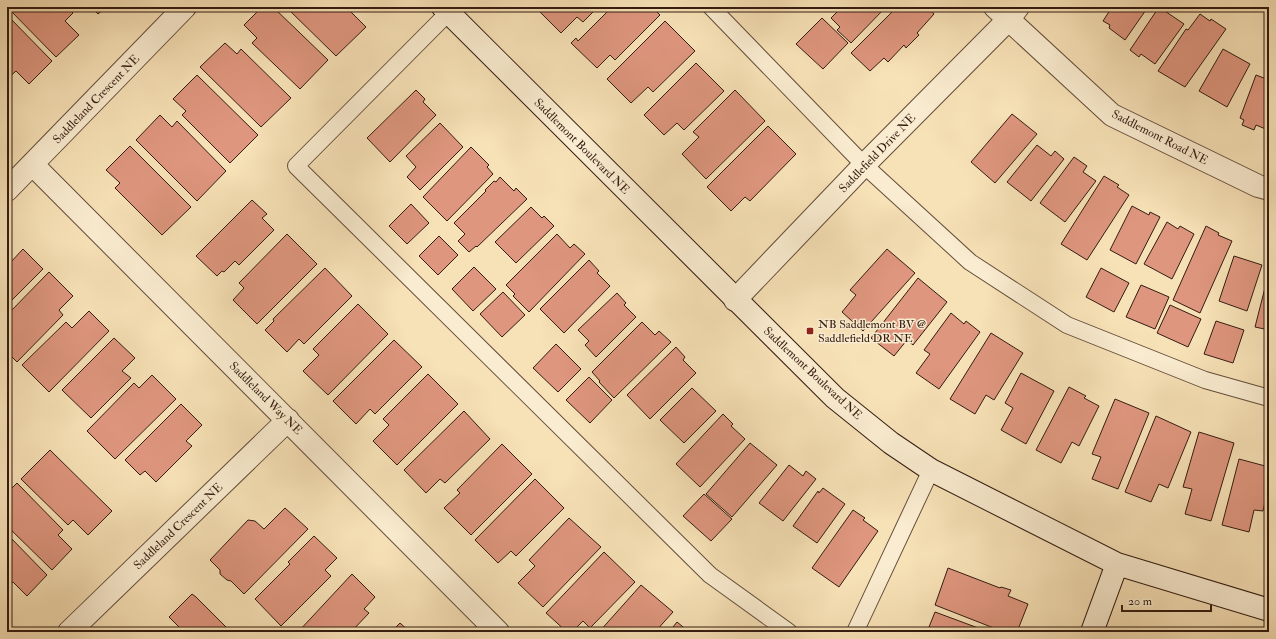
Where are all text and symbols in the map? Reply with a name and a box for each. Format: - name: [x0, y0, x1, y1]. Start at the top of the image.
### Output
- street label: Saddleland Crescent NE: [50, 51, 143, 147]
- street label: Saddlemont Boulevard NE: [531, 95, 633, 198]
- street label: Saddlemont Road NE: [1109, 107, 1211, 168]
- street label: Saddlefield Drive NE: [836, 111, 919, 196]
- place label: NB Saddlemont BV @ Saddlefield DR NE: [818, 317, 926, 346]
- street label: Saddlemont Boulevard NE: [760, 324, 865, 423]
- marker: NB Saddlemont BV @ Saddlefield DR NE: [805, 326, 815, 336]
- street label: Saddleland Way NE: [226, 359, 306, 438]
- street label: Saddleland Crescent NE: [131, 480, 226, 573]
- scale bar: [1122, 587, 1211, 613]
- text: 20 m: [1128, 594, 1153, 609]

